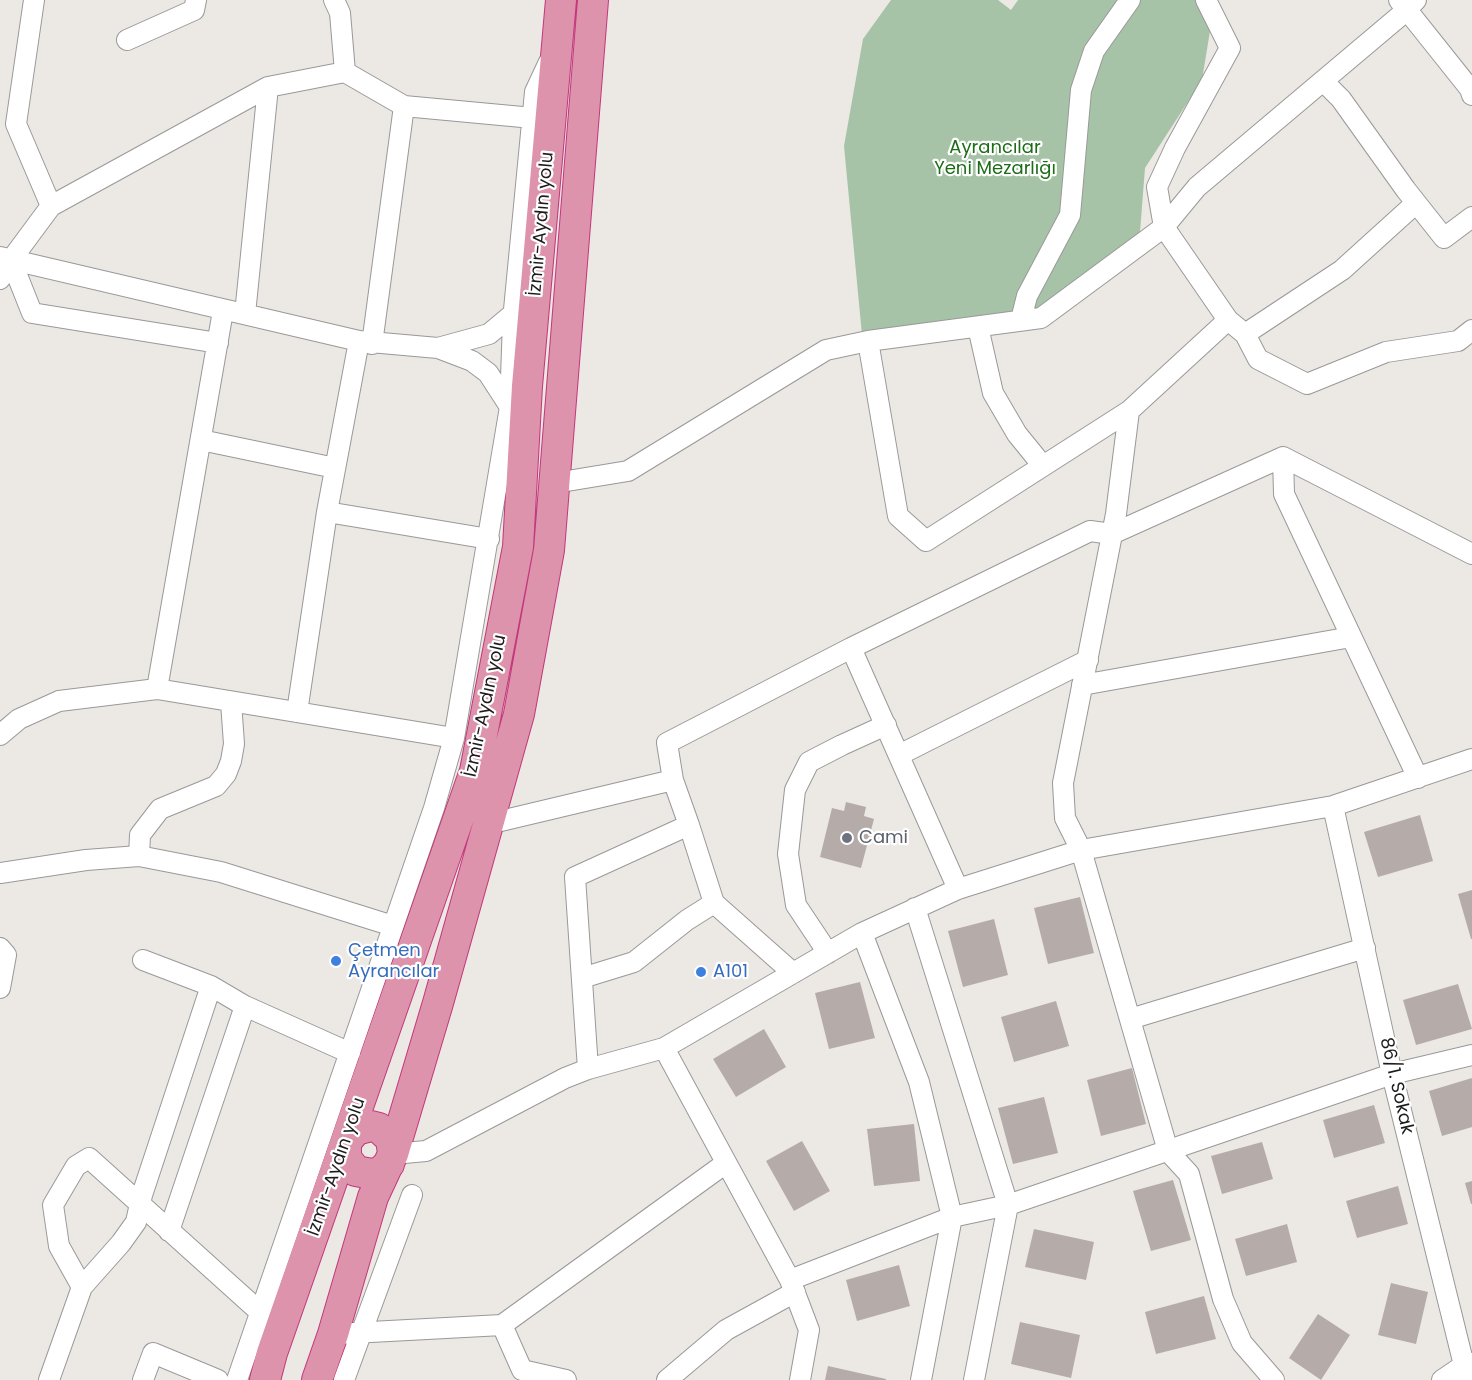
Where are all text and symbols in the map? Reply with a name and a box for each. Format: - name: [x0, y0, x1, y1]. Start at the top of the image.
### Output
- park label: Ayrancılar Yeni Mezarlığı: [934, 137, 1056, 180]
- street label: İzmir-Aydın yolu: [525, 151, 559, 297]
- street label: İzmir-Aydın yolu: [460, 633, 512, 779]
- place label: Cami: [859, 827, 908, 849]
- marker: Cami: [840, 831, 854, 845]
- place label: Çetmen Ayrancılar: [348, 940, 439, 982]
- marker: Çetmen Ayrancılar: [329, 954, 343, 968]
- place label: A101: [713, 961, 748, 983]
- marker: A101: [694, 965, 708, 979]
- street label: 86/1. Sokak: [1374, 1036, 1418, 1136]
- street label: İzmir-Aydın yolu: [303, 1095, 371, 1239]

